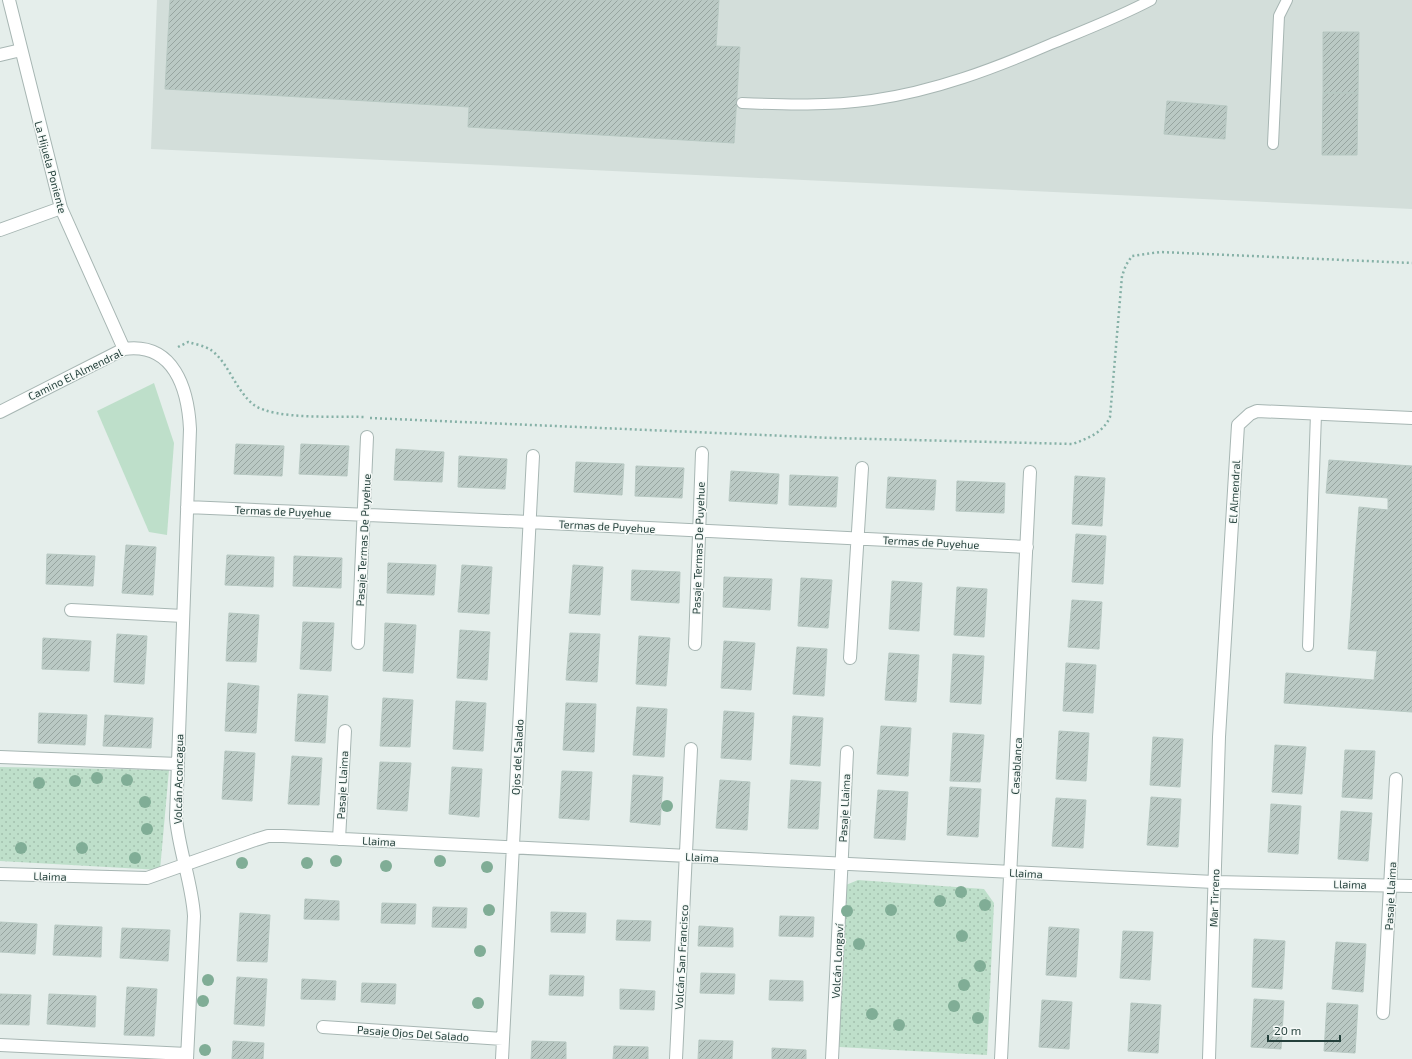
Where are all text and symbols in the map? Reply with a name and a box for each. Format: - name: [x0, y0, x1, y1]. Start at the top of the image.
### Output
- street label: La Hijuela Poniente: [31, 119, 70, 215]
- street label: Camino El Almendral: [26, 345, 125, 402]
- street label: El Almendral: [1226, 459, 1242, 524]
- street label: Pasaje Termas De Puyehue: [353, 473, 374, 607]
- street label: Pasaje Termas De Puyehue: [689, 481, 708, 615]
- street label: Termas de Puyehue: [234, 503, 332, 519]
- street label: Termas de Puyehue: [558, 517, 656, 535]
- street label: Termas de Puyehue: [882, 533, 980, 551]
- street label: Ojos del Salado: [509, 719, 526, 795]
- street label: Volcán Aconcagua: [171, 734, 185, 824]
- street label: Casablanca: [1008, 737, 1024, 795]
- street label: Pasaje Llaima: [334, 750, 351, 820]
- street label: Pasaje Llaima: [836, 773, 853, 843]
- street label: Llaima: [362, 834, 396, 848]
- street label: Llaima: [685, 850, 719, 864]
- street label: Pasaje Llaima: [1382, 861, 1399, 931]
- street label: Llaima: [1009, 866, 1043, 880]
- street label: Llaima: [33, 869, 67, 883]
- street label: Mar Tirreno: [1206, 869, 1222, 927]
- street label: Llaima: [1333, 877, 1367, 891]
- street label: Volcán San Francisco: [672, 904, 690, 1010]
- street label: Volcán Longaví: [829, 922, 846, 999]
- scale bar: [1268, 1017, 1340, 1043]
- street label: Pasaje Ojos Del Salado: [356, 1023, 469, 1044]
- text: 20 m: [1274, 1023, 1301, 1037]

